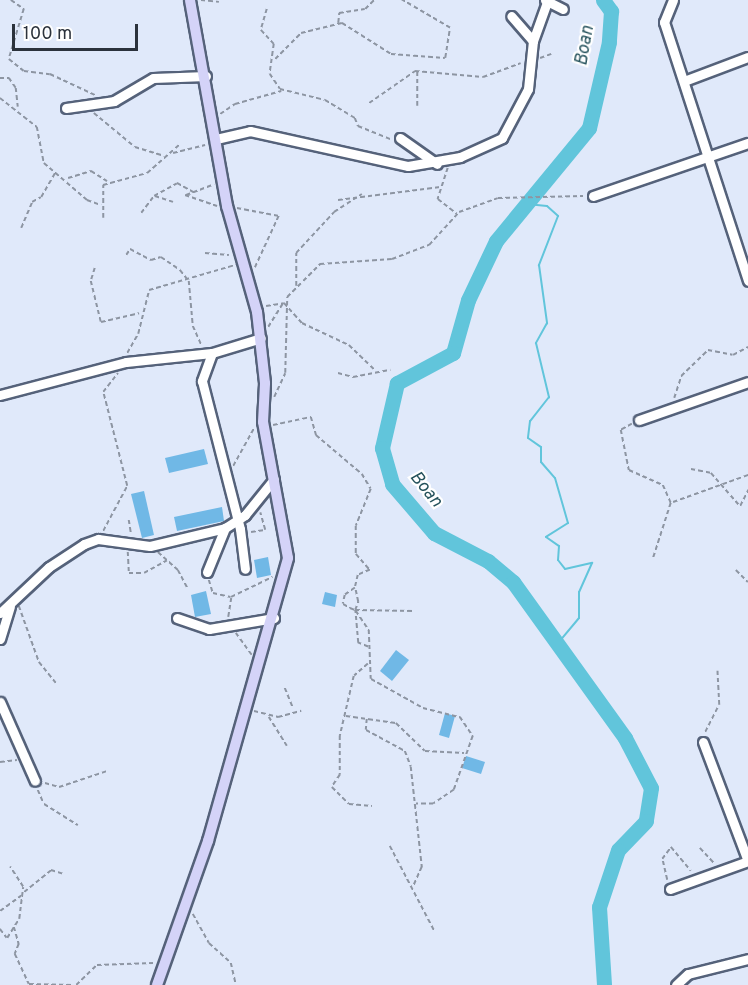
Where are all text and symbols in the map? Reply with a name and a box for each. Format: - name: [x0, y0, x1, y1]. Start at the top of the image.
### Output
- scale bar: [15, 12, 141, 50]
- text: 100 m: [23, 23, 72, 46]
- water label: Boan: [572, 24, 600, 68]
- water label: Boan: [404, 468, 446, 512]

